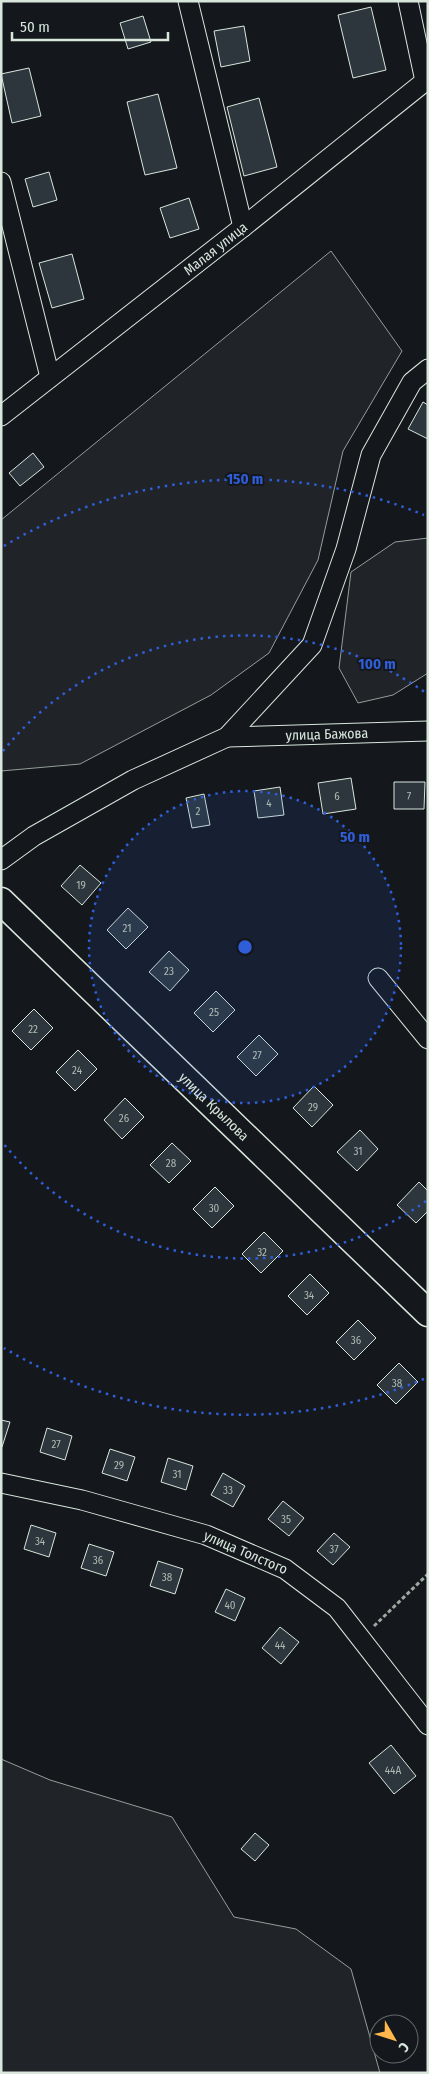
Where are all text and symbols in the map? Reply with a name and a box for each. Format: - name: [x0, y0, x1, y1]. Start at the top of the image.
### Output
- scale bar: [12, 10, 169, 42]
- text: 50 m: [20, 18, 50, 36]
- street label: Малая улица: [180, 218, 251, 279]
- text: 150 m: [227, 470, 263, 488]
- text: 100 m: [358, 655, 396, 673]
- street label: улица Бажова: [285, 724, 369, 744]
- house number: 6: [334, 790, 340, 803]
- house number: 7: [407, 790, 412, 803]
- house number: 4: [266, 797, 272, 810]
- house number: 2: [196, 805, 201, 818]
- text: 50 m: [340, 828, 370, 846]
- house number: 19: [76, 879, 86, 892]
- house number: 21: [123, 922, 131, 935]
- centre of rings: [236, 938, 254, 956]
- house number: 23: [164, 965, 174, 978]
- house number: 25: [209, 1006, 219, 1019]
- house number: 22: [28, 1023, 38, 1036]
- house number: 27: [252, 1049, 262, 1062]
- house number: 24: [72, 1064, 83, 1077]
- street label: улица Крылова: [175, 1069, 253, 1144]
- house number: 29: [308, 1101, 318, 1114]
- house number: 26: [119, 1112, 130, 1125]
- house number: 31: [354, 1145, 363, 1158]
- house number: 28: [166, 1157, 177, 1170]
- house number: 30: [209, 1202, 220, 1215]
- house number: 32: [257, 1246, 267, 1259]
- house number: 34: [304, 1289, 315, 1302]
- house number: 36: [351, 1334, 362, 1347]
- house number: 38: [392, 1377, 403, 1390]
- house number: 27: [51, 1438, 61, 1451]
- house number: 29: [114, 1459, 124, 1472]
- house number: 31: [173, 1468, 182, 1481]
- house number: 33: [223, 1484, 233, 1497]
- house number: 35: [281, 1513, 291, 1526]
- street label: улица Толстого: [201, 1527, 290, 1578]
- house number: 34: [35, 1535, 46, 1548]
- house number: 37: [329, 1543, 339, 1556]
- house number: 36: [93, 1554, 104, 1567]
- house number: 38: [162, 1571, 173, 1584]
- house number: 40: [224, 1599, 236, 1612]
- house number: 44: [275, 1639, 286, 1652]
- house number: 44А: [385, 1764, 401, 1777]
- north arrow: [369, 2014, 419, 2064]
- text: С: [394, 2039, 413, 2056]

